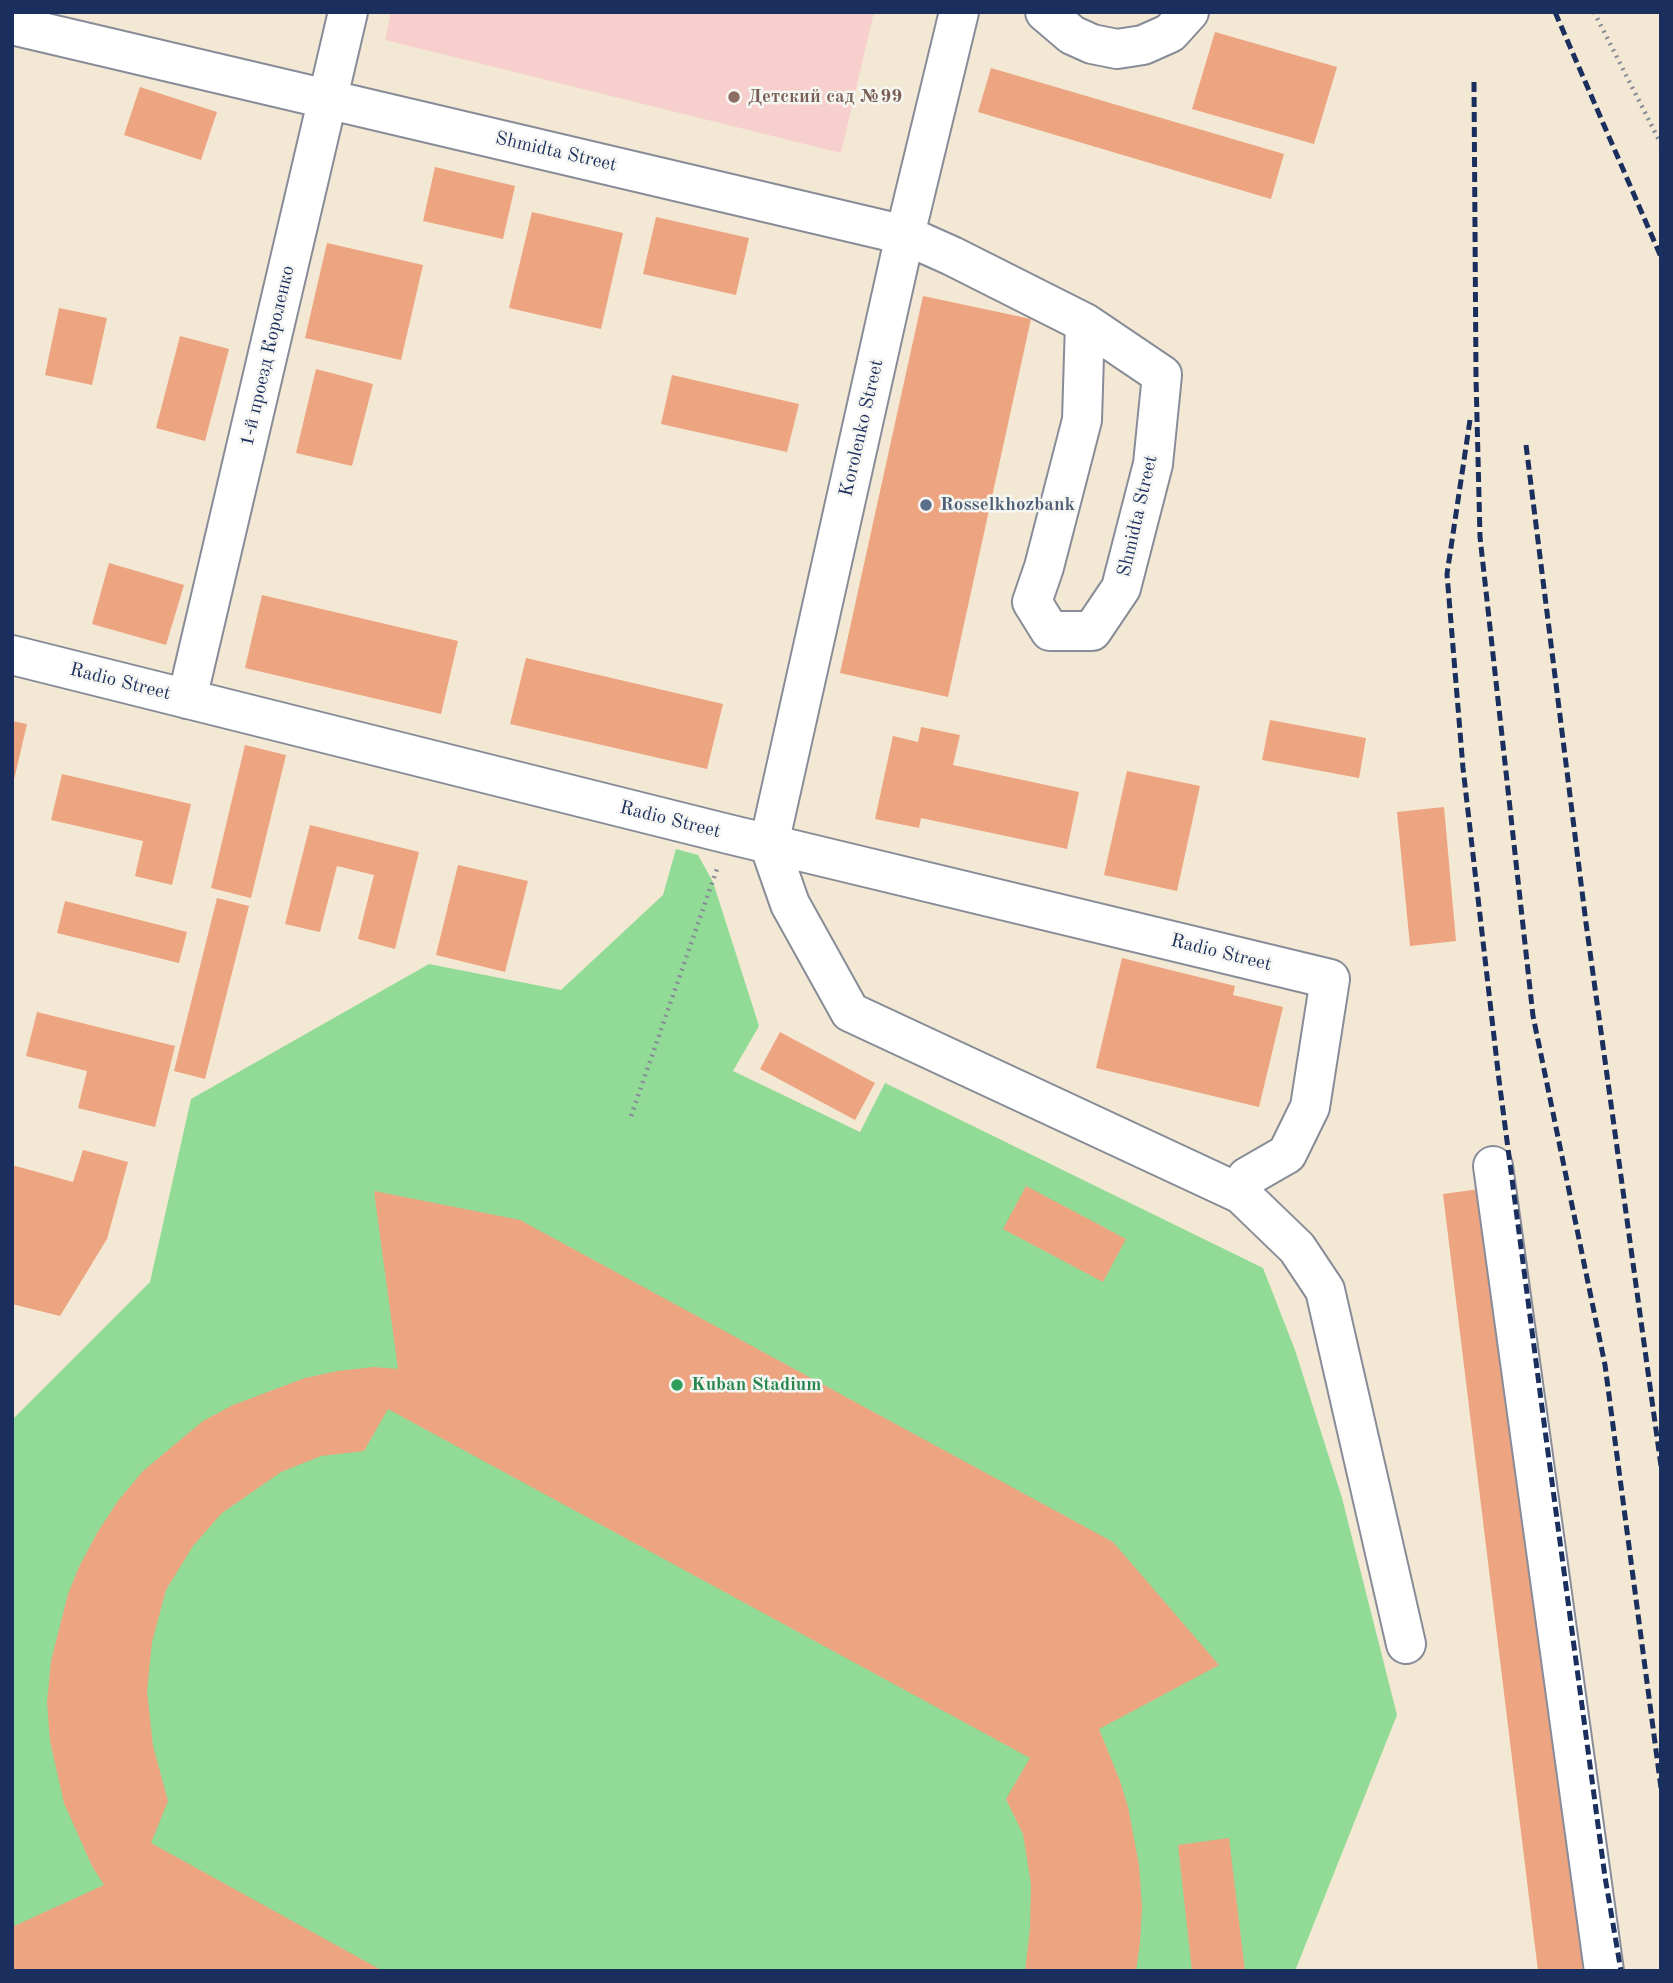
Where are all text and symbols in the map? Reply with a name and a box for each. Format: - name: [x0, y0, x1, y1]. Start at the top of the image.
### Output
- place label: Детский сад №99: [748, 86, 902, 108]
- marker: Детский сад №99: [726, 89, 742, 105]
- street label: Shmidta Street: [493, 127, 619, 177]
- street label: 1-й проезд Короленко: [236, 263, 300, 449]
- street label: Korolenko Street: [835, 357, 889, 499]
- street label: Shmidta Street: [1113, 453, 1163, 579]
- place label: Rosselkhozbank: [940, 494, 1075, 516]
- marker: Rosselkhozbank: [918, 497, 934, 513]
- street label: Radio Street: [67, 658, 173, 706]
- street label: Radio Street: [617, 796, 723, 844]
- street label: Radio Street: [1168, 929, 1274, 977]
- place label: Kuban Stadium: [691, 1374, 821, 1396]
- marker: Kuban Stadium: [669, 1377, 685, 1393]

